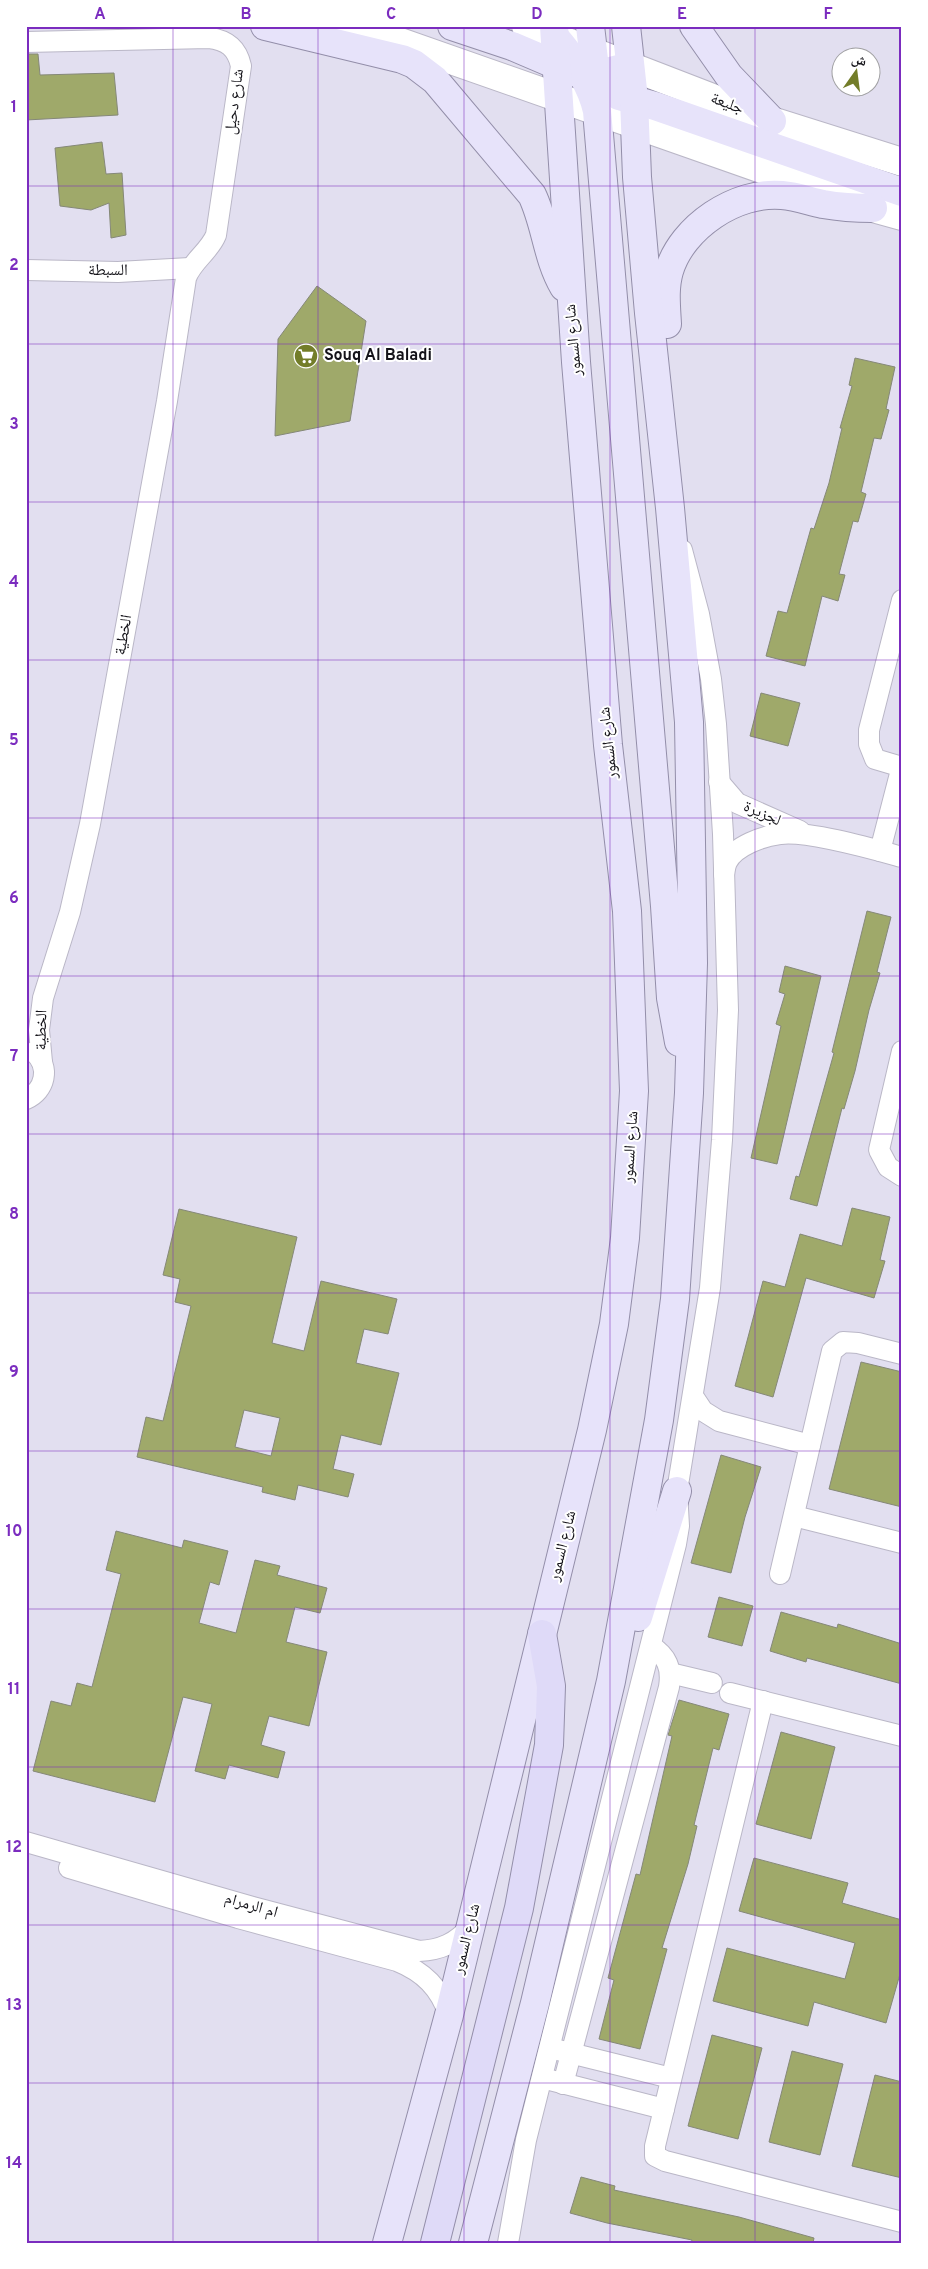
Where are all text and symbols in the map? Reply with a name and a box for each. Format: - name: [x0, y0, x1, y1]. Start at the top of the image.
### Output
- text: A: [94, 5, 106, 25]
- text: B: [240, 5, 252, 25]
- text: C: [386, 5, 396, 25]
- text: D: [531, 5, 543, 25]
- text: E: [677, 5, 687, 25]
- text: F: [823, 5, 833, 25]
- north arrow: [830, 48, 880, 98]
- text: ش: [850, 51, 868, 71]
- street label: شارع دحيل: [221, 68, 249, 136]
- street label: جليعة: [708, 89, 746, 119]
- text: 1: [11, 98, 17, 118]
- text: 2: [9, 256, 19, 276]
- street label: السبطة: [88, 261, 128, 281]
- street label: شارع السمور: [561, 303, 587, 378]
- supermarket icon: Souq Al Baladi: [293, 343, 319, 369]
- place label: Souq Al Baladi: [324, 346, 432, 366]
- text: 3: [9, 415, 19, 435]
- text: 4: [9, 573, 19, 593]
- street label: الخطية: [111, 613, 137, 657]
- street label: شارع السمور: [595, 706, 623, 781]
- text: 5: [9, 731, 19, 751]
- street label: لجزيرة: [740, 797, 784, 831]
- text: 6: [9, 889, 19, 909]
- street label: الخطية: [32, 1009, 52, 1051]
- text: 7: [10, 1047, 18, 1067]
- street label: شارع السمور: [618, 1110, 643, 1185]
- text: 8: [9, 1205, 19, 1225]
- text: 9: [9, 1363, 19, 1383]
- street label: شارع السمور: [544, 1509, 581, 1584]
- text: 10: [6, 1522, 22, 1542]
- text: 11: [8, 1680, 20, 1700]
- text: 12: [6, 1838, 22, 1858]
- street label: ام الرمرام: [222, 1889, 280, 1923]
- street label: شارع السمور: [448, 1902, 485, 1977]
- text: 13: [6, 1996, 22, 2016]
- text: 14: [6, 2154, 22, 2174]

